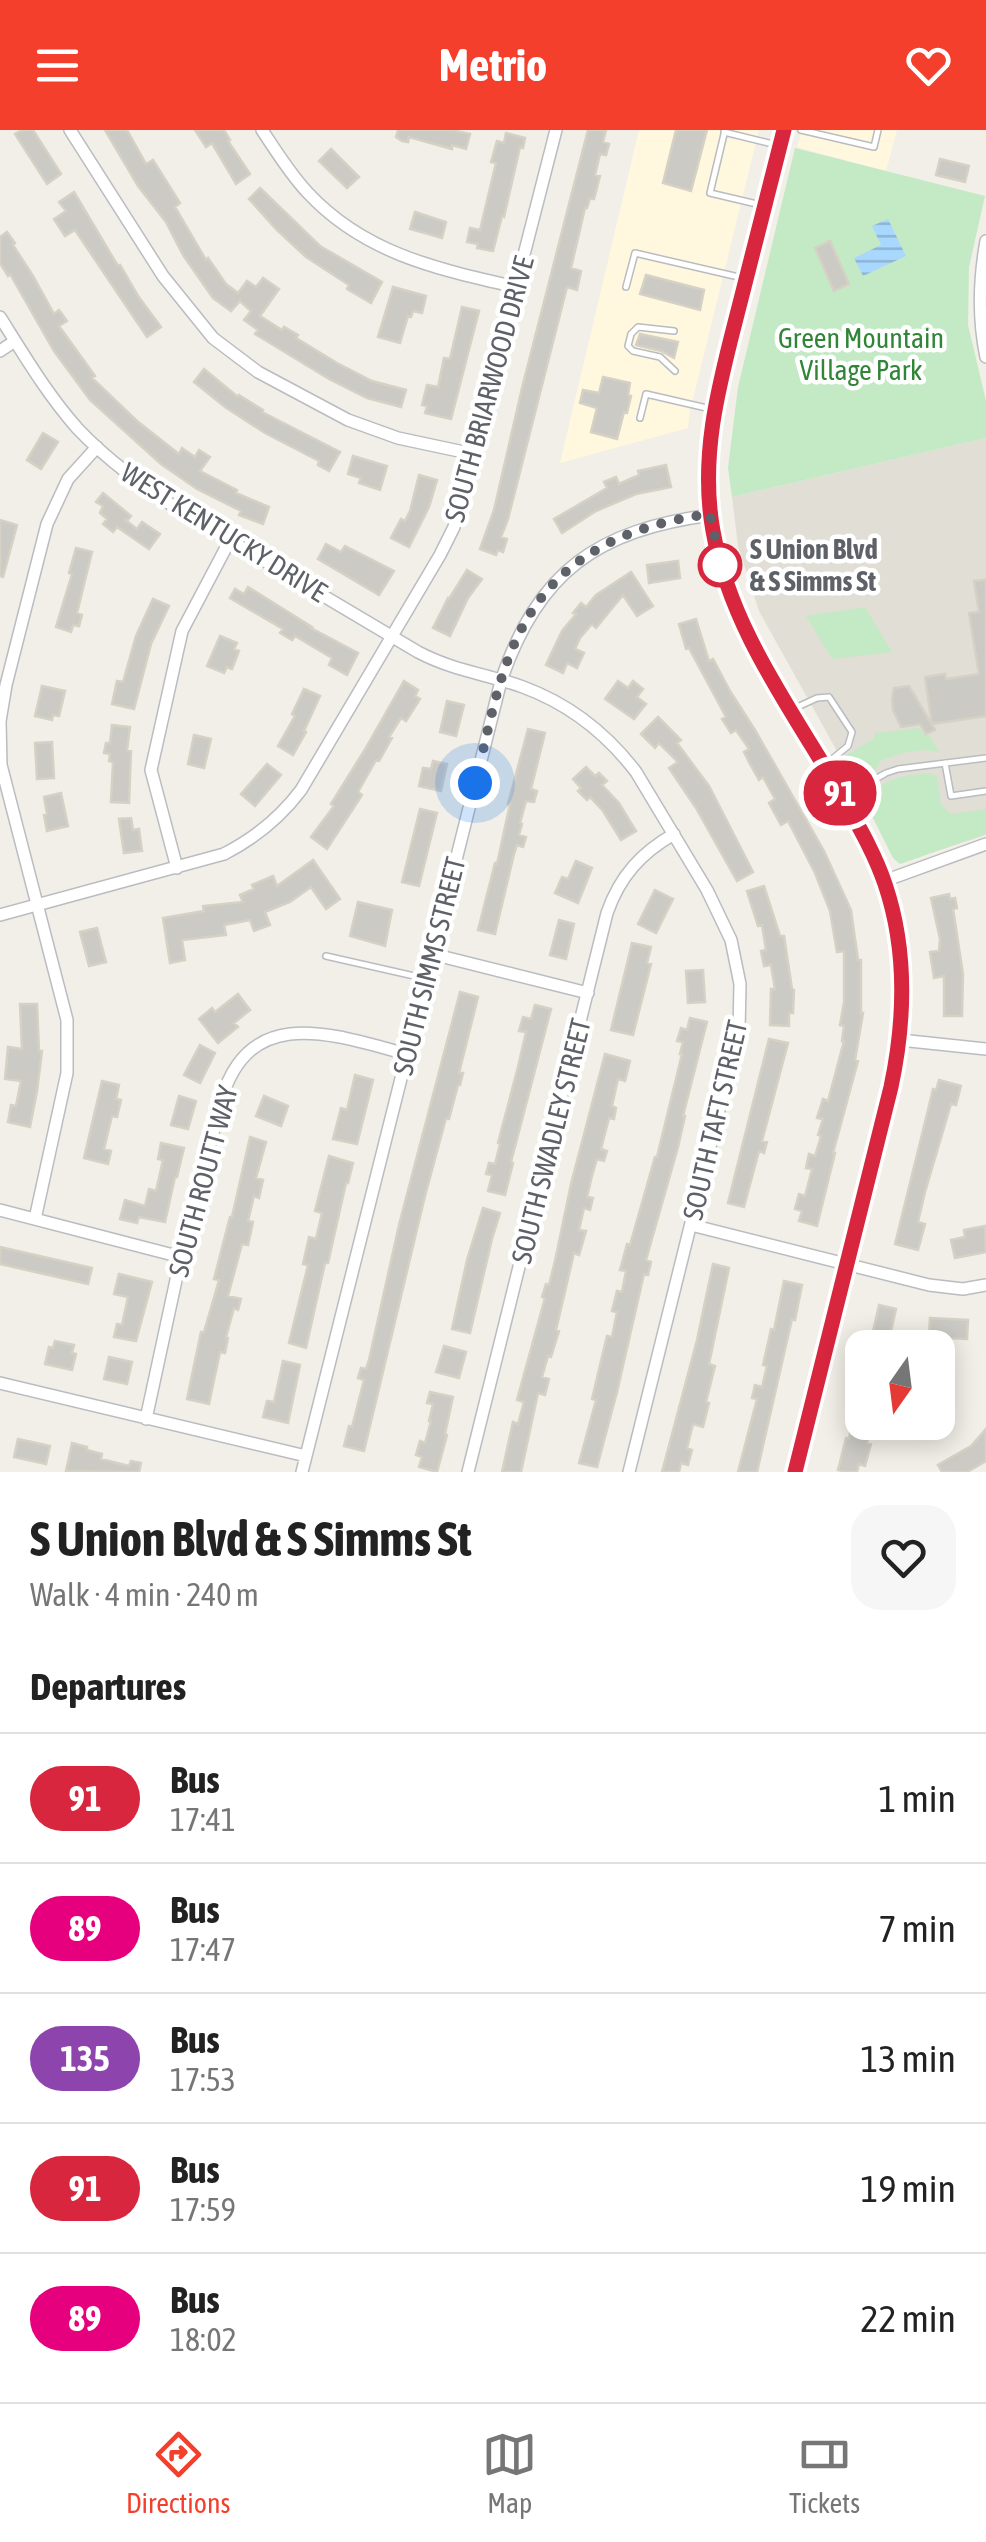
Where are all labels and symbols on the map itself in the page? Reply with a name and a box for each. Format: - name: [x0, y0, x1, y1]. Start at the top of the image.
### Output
- street label: SOUTH BRIARWOOD DRIVE: [438, 253, 540, 525]
- park label: Green Mountain Village Park: [778, 322, 944, 386]
- street label: WEST KENTUCKY DRIVE: [115, 456, 333, 608]
- place label: S Union Blvd & S Simms St: [750, 533, 878, 597]
- marker: S Union Blvd & S Simms St: [699, 544, 741, 586]
- your location: [450, 758, 500, 808]
- line badge: 91: [795, 760, 885, 826]
- street label: SOUTH SIMMS STREET: [386, 854, 472, 1078]
- street label: SOUTH SWADLEY STREET: [505, 1015, 597, 1267]
- street label: SOUTH TAFT STREET: [677, 1017, 753, 1223]
- street label: SOUTH ROUTT WAY: [162, 1081, 244, 1280]
- north arrow: [845, 1330, 955, 1440]

